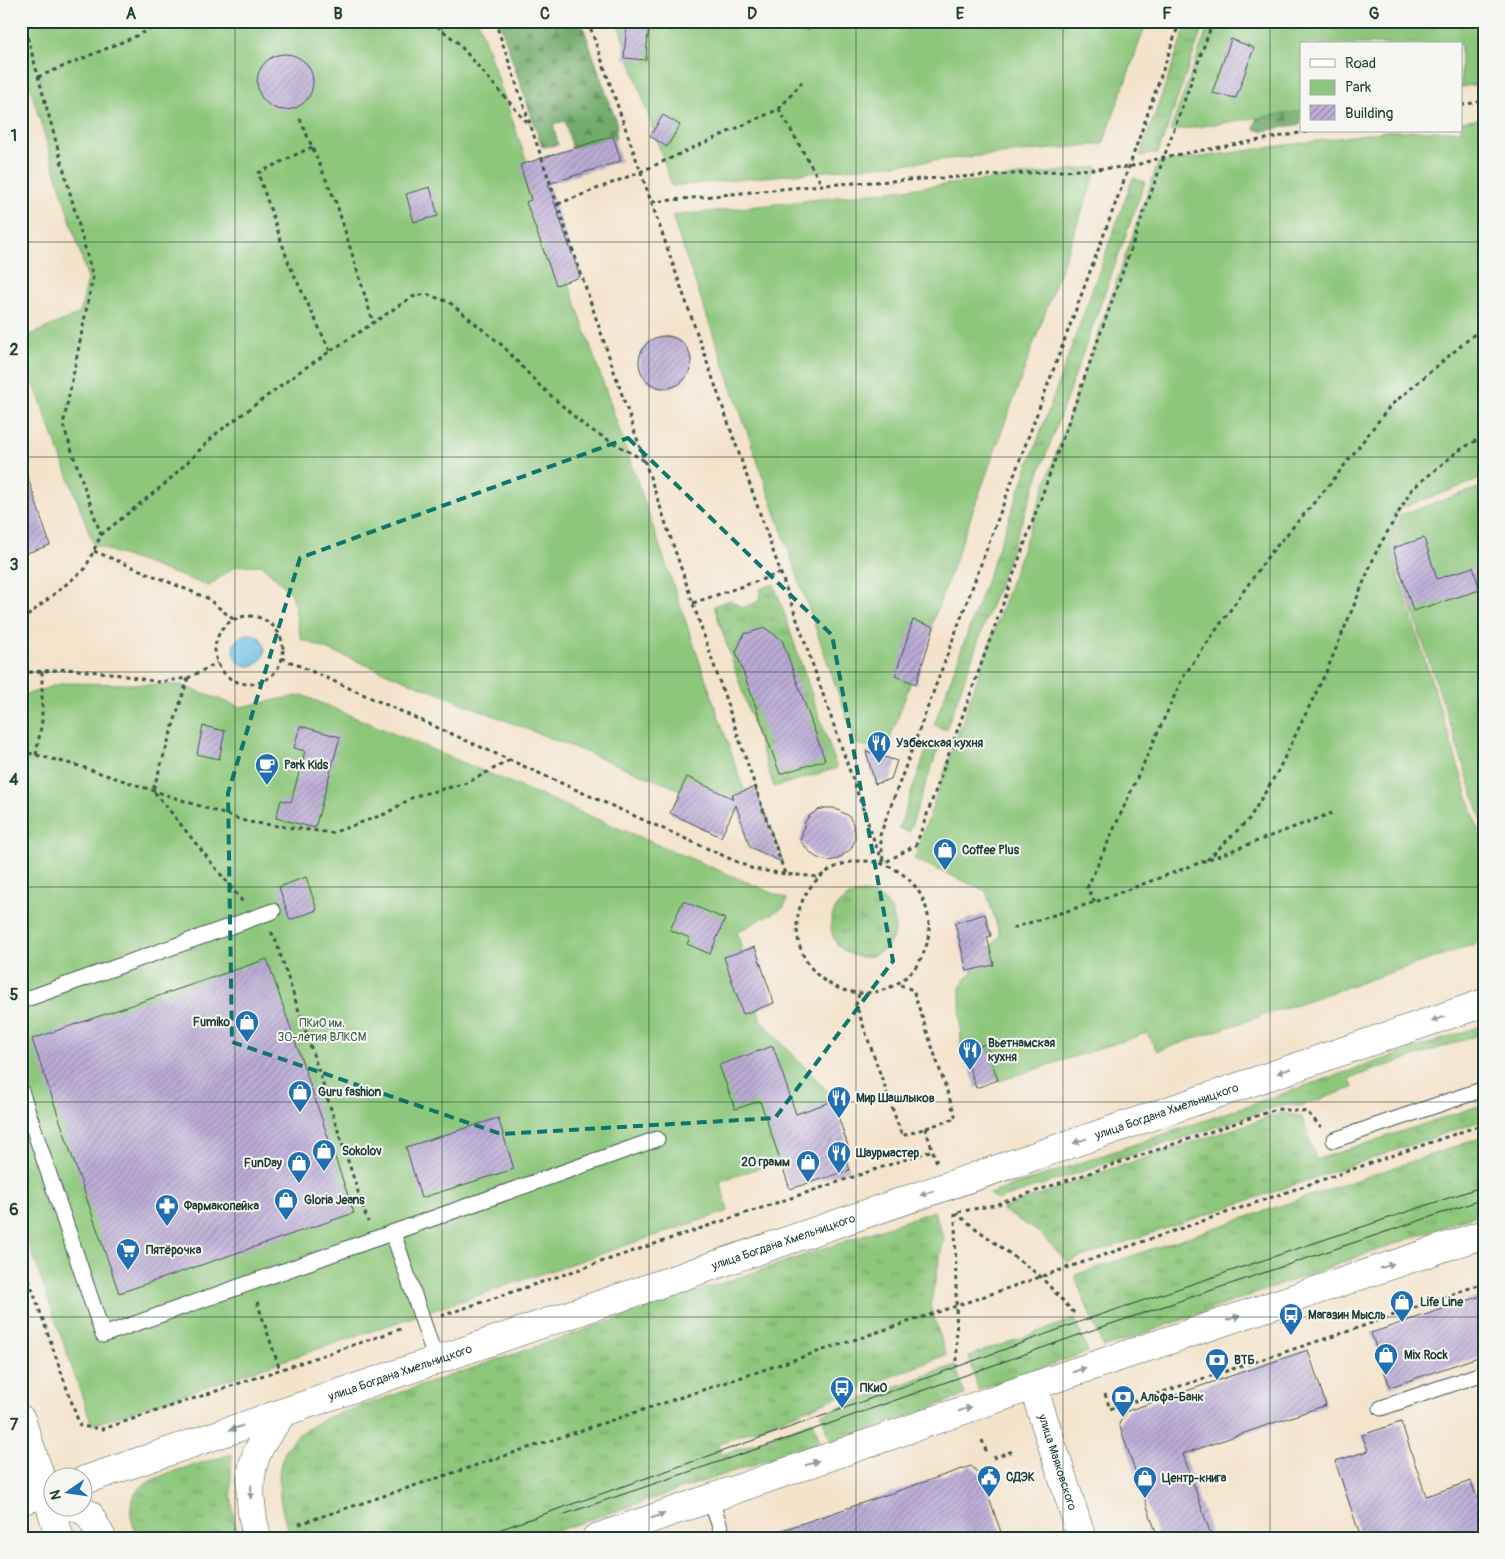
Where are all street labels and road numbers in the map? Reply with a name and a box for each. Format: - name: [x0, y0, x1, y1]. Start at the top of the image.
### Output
- street label: улица Богдана Хмельницкого: [1092, 1080, 1241, 1143]
- street label: улица Богдана Хмельницкого: [709, 1211, 858, 1274]
- street label: улица Богдана Хмельницкого: [325, 1341, 475, 1405]
- street label: улица Маяковского: [1034, 1411, 1080, 1513]

